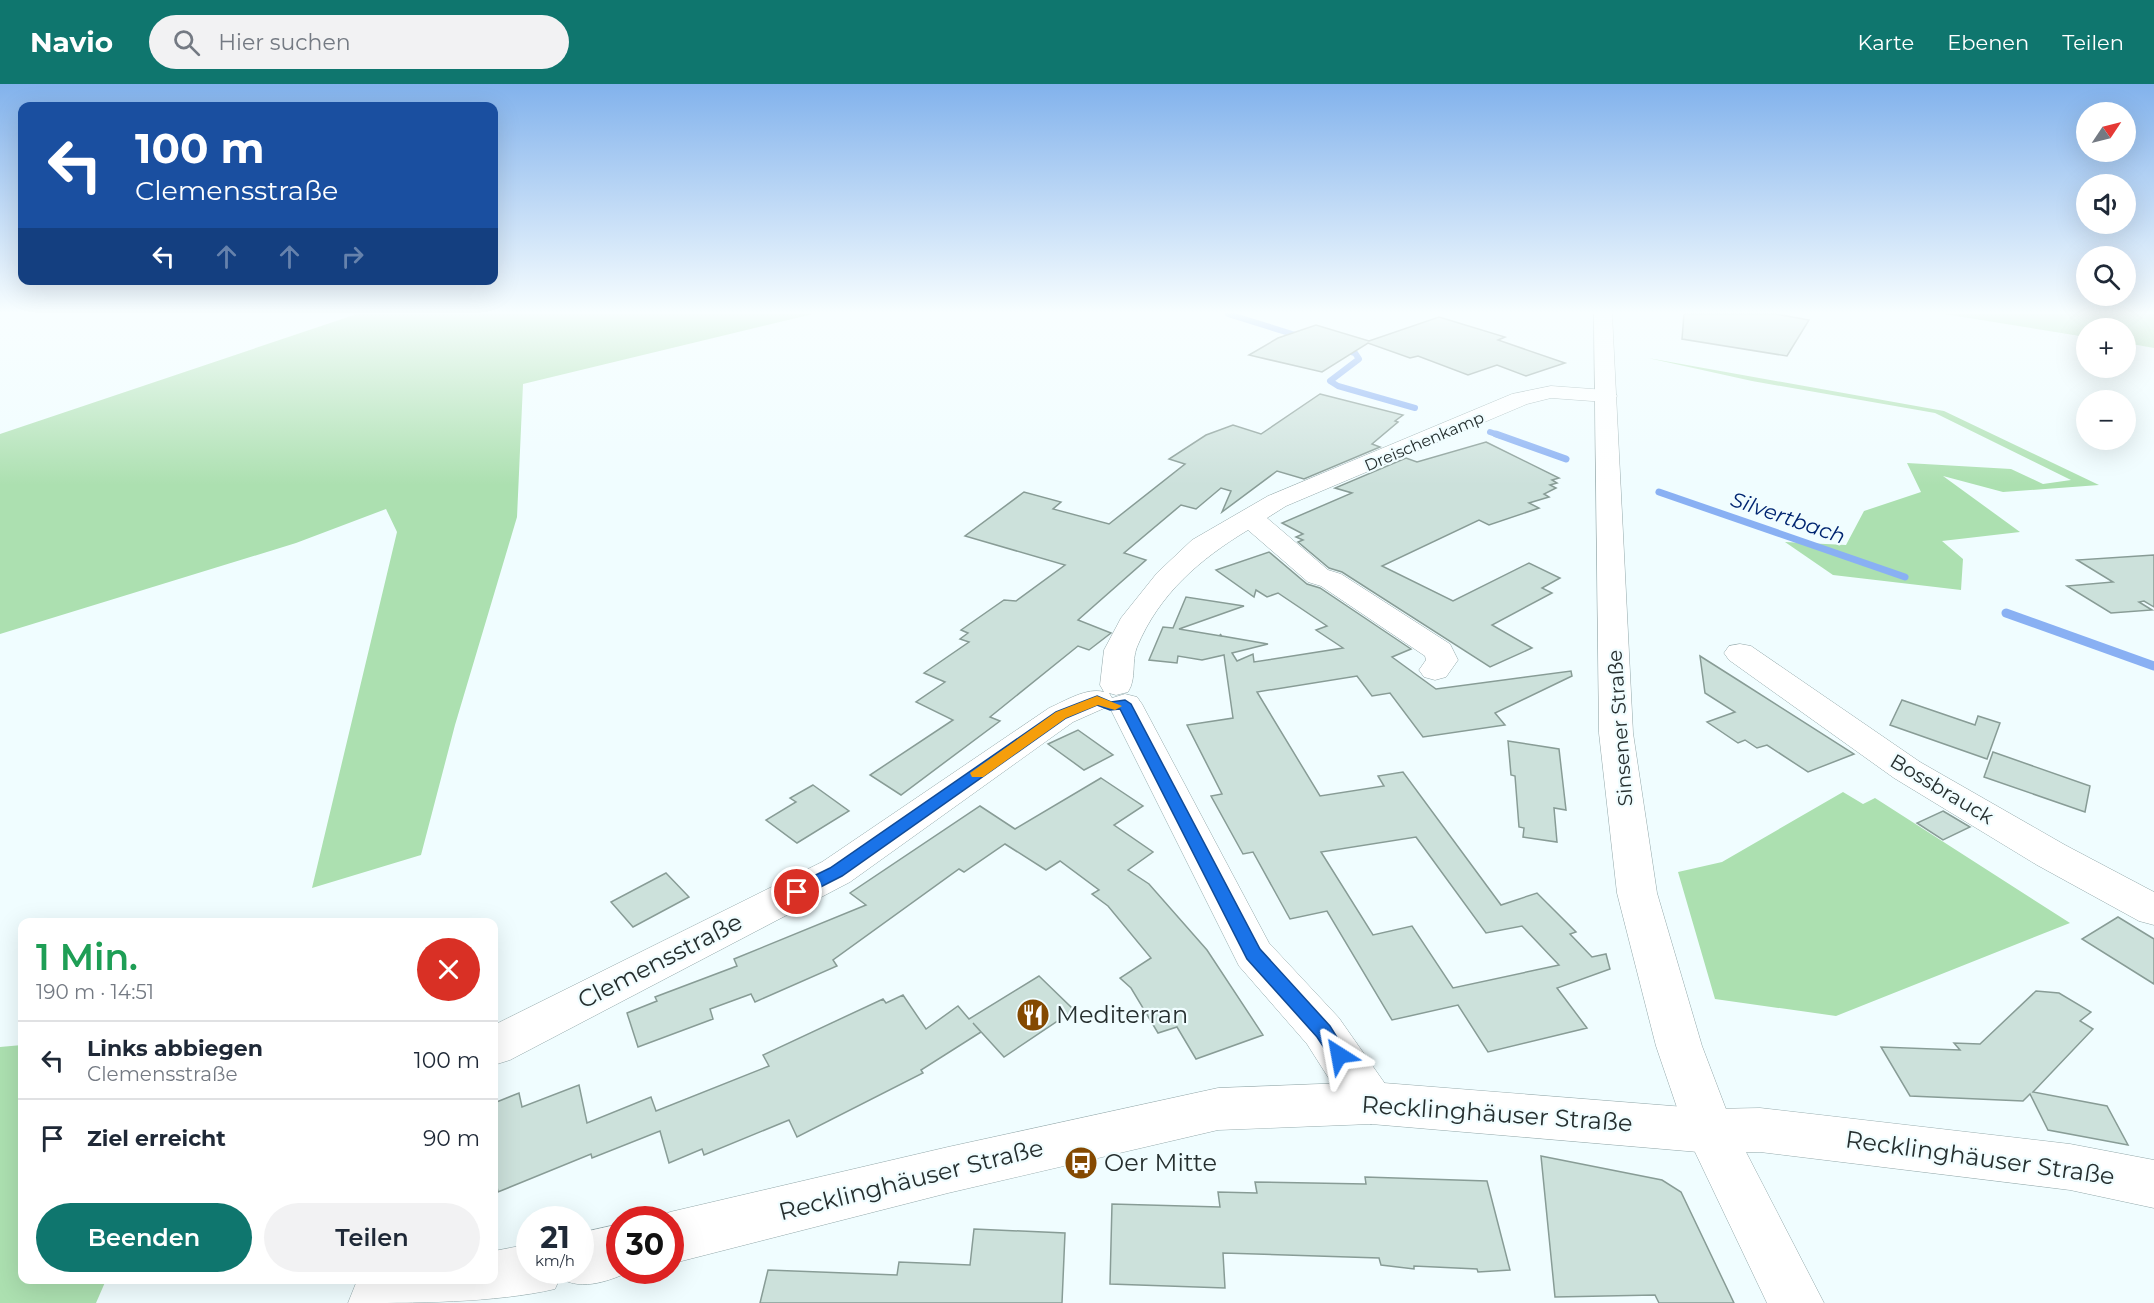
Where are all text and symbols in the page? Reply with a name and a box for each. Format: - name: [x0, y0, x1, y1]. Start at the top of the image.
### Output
- search box: [149, 15, 569, 69]
- text: Navio: [30, 25, 113, 59]
- icon: search: [170, 26, 203, 59]
- text: Hier suchen: [218, 29, 351, 56]
- text: Karte: [1858, 30, 1914, 55]
- text: Ebenen: [1947, 30, 2029, 55]
- text: Teilen: [2062, 30, 2124, 55]
- north arrow: [2076, 102, 2136, 162]
- map controls: [2076, 102, 2136, 450]
- text: 100 m: [135, 122, 264, 174]
- icon: left: [36, 126, 114, 204]
- text: Clemensstraße: [135, 174, 338, 207]
- button: sound: [2076, 174, 2136, 234]
- icon: left: [147, 240, 180, 273]
- icon: ahead: [210, 240, 243, 273]
- icon: ahead: [273, 240, 306, 273]
- icon: right: [336, 240, 369, 273]
- button: search: [2076, 246, 2136, 306]
- button: +: [2076, 318, 2136, 378]
- button: −: [2076, 390, 2136, 450]
- street label: Dreischenkamp: [1362, 408, 1487, 475]
- water label: Silvertbach: [1728, 486, 1849, 549]
- street label: Sinsener Straße: [1603, 649, 1637, 807]
- street label: Bossbrauck: [1886, 749, 1998, 829]
- pin: [771, 866, 822, 917]
- icon: arrive: [780, 875, 813, 908]
- street label: Clemensstraße: [573, 907, 747, 1014]
- text: 1 Min.: [36, 935, 138, 979]
- button: close: [417, 938, 480, 1001]
- text: 190 m · 14:51: [36, 980, 154, 1004]
- restaurant icon: Mediterran: [1015, 997, 1051, 1033]
- place label: Mediterran: [1056, 1000, 1188, 1029]
- position arrow: [1307, 1023, 1371, 1087]
- text: Links abbiegen: [87, 1035, 263, 1062]
- icon: left: [36, 1044, 69, 1077]
- text: 100 m: [414, 1047, 480, 1074]
- text: Clemensstraße: [87, 1062, 238, 1086]
- street label: Recklinghäuser Straße: [1361, 1090, 1634, 1137]
- icon: arrive: [36, 1122, 69, 1155]
- street label: Recklinghäuser Straße: [1844, 1124, 2117, 1191]
- text: Ziel erreicht: [87, 1125, 226, 1152]
- text: 90 m: [423, 1125, 480, 1152]
- street label: Recklinghäuser Straße: [776, 1133, 1046, 1226]
- bus stop icon: Oer Mitte: [1063, 1145, 1099, 1181]
- place label: Oer Mitte: [1104, 1148, 1217, 1177]
- button: Beenden: [36, 1203, 252, 1272]
- button: Teilen: [264, 1203, 480, 1272]
- speed limit sign: 30: [606, 1206, 684, 1284]
- text: 21: [540, 1219, 570, 1256]
- text: km/h: [535, 1251, 575, 1270]

